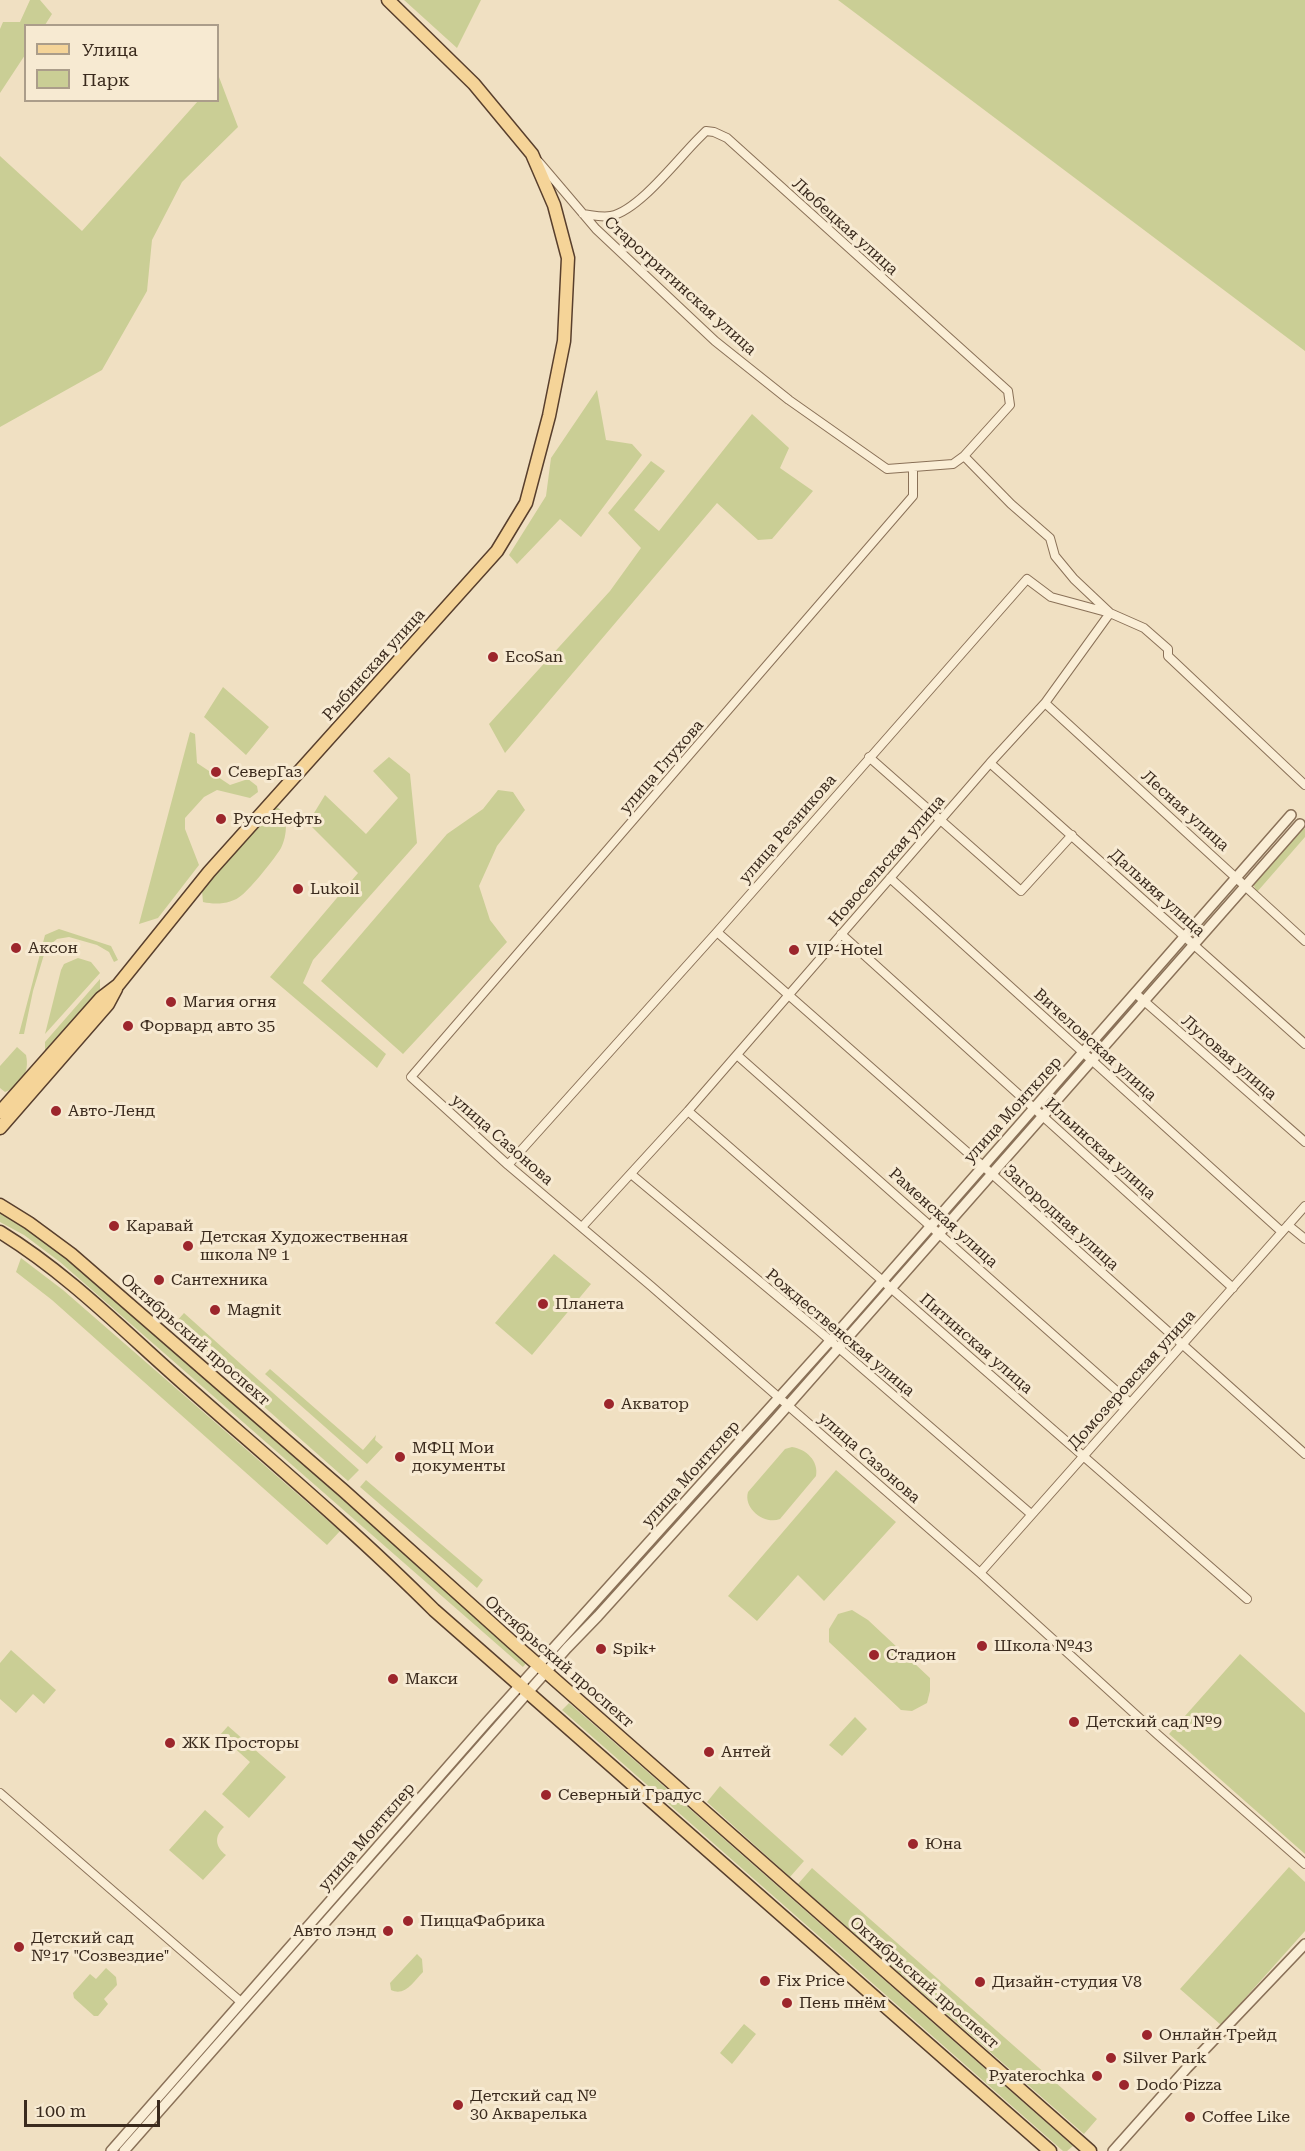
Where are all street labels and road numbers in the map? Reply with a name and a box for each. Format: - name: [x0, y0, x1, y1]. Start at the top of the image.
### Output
- street label: Любецкая улица: [788, 174, 902, 280]
- street label: Старогритинская улица: [600, 213, 760, 359]
- street label: Рыбинская улица: [319, 605, 429, 725]
- street label: улица Глухова: [616, 716, 708, 818]
- street label: Лесная улица: [1137, 767, 1233, 855]
- street label: улица Резникова: [735, 771, 841, 887]
- street label: Новосельская улица: [825, 791, 949, 931]
- street label: Дальняя улица: [1105, 845, 1209, 941]
- street label: Вичеловская улица: [1030, 985, 1160, 1105]
- street label: Луговая улица: [1178, 1012, 1280, 1104]
- street label: улица Монтклер: [960, 1053, 1066, 1167]
- street label: улица Сазонова: [447, 1090, 557, 1190]
- street label: Ильинская улица: [1041, 1094, 1159, 1204]
- street label: Загородная улица: [999, 1161, 1123, 1275]
- street label: Раменская улица: [885, 1164, 1001, 1272]
- street label: Рождественская улица: [762, 1265, 918, 1401]
- street label: Октябрьский проспект: [116, 1270, 274, 1410]
- street label: Питинская улица: [916, 1290, 1036, 1398]
- street label: Домозеровская улица: [1064, 1306, 1200, 1454]
- street label: улица Сазонова: [814, 1408, 924, 1508]
- street label: улица Монтклер: [638, 1417, 744, 1531]
- street label: Октябрьский проспект: [480, 1592, 638, 1732]
- street label: улица Монтклер: [315, 1779, 419, 1895]
- street label: Октябрьский проспект: [845, 1913, 1003, 2053]

